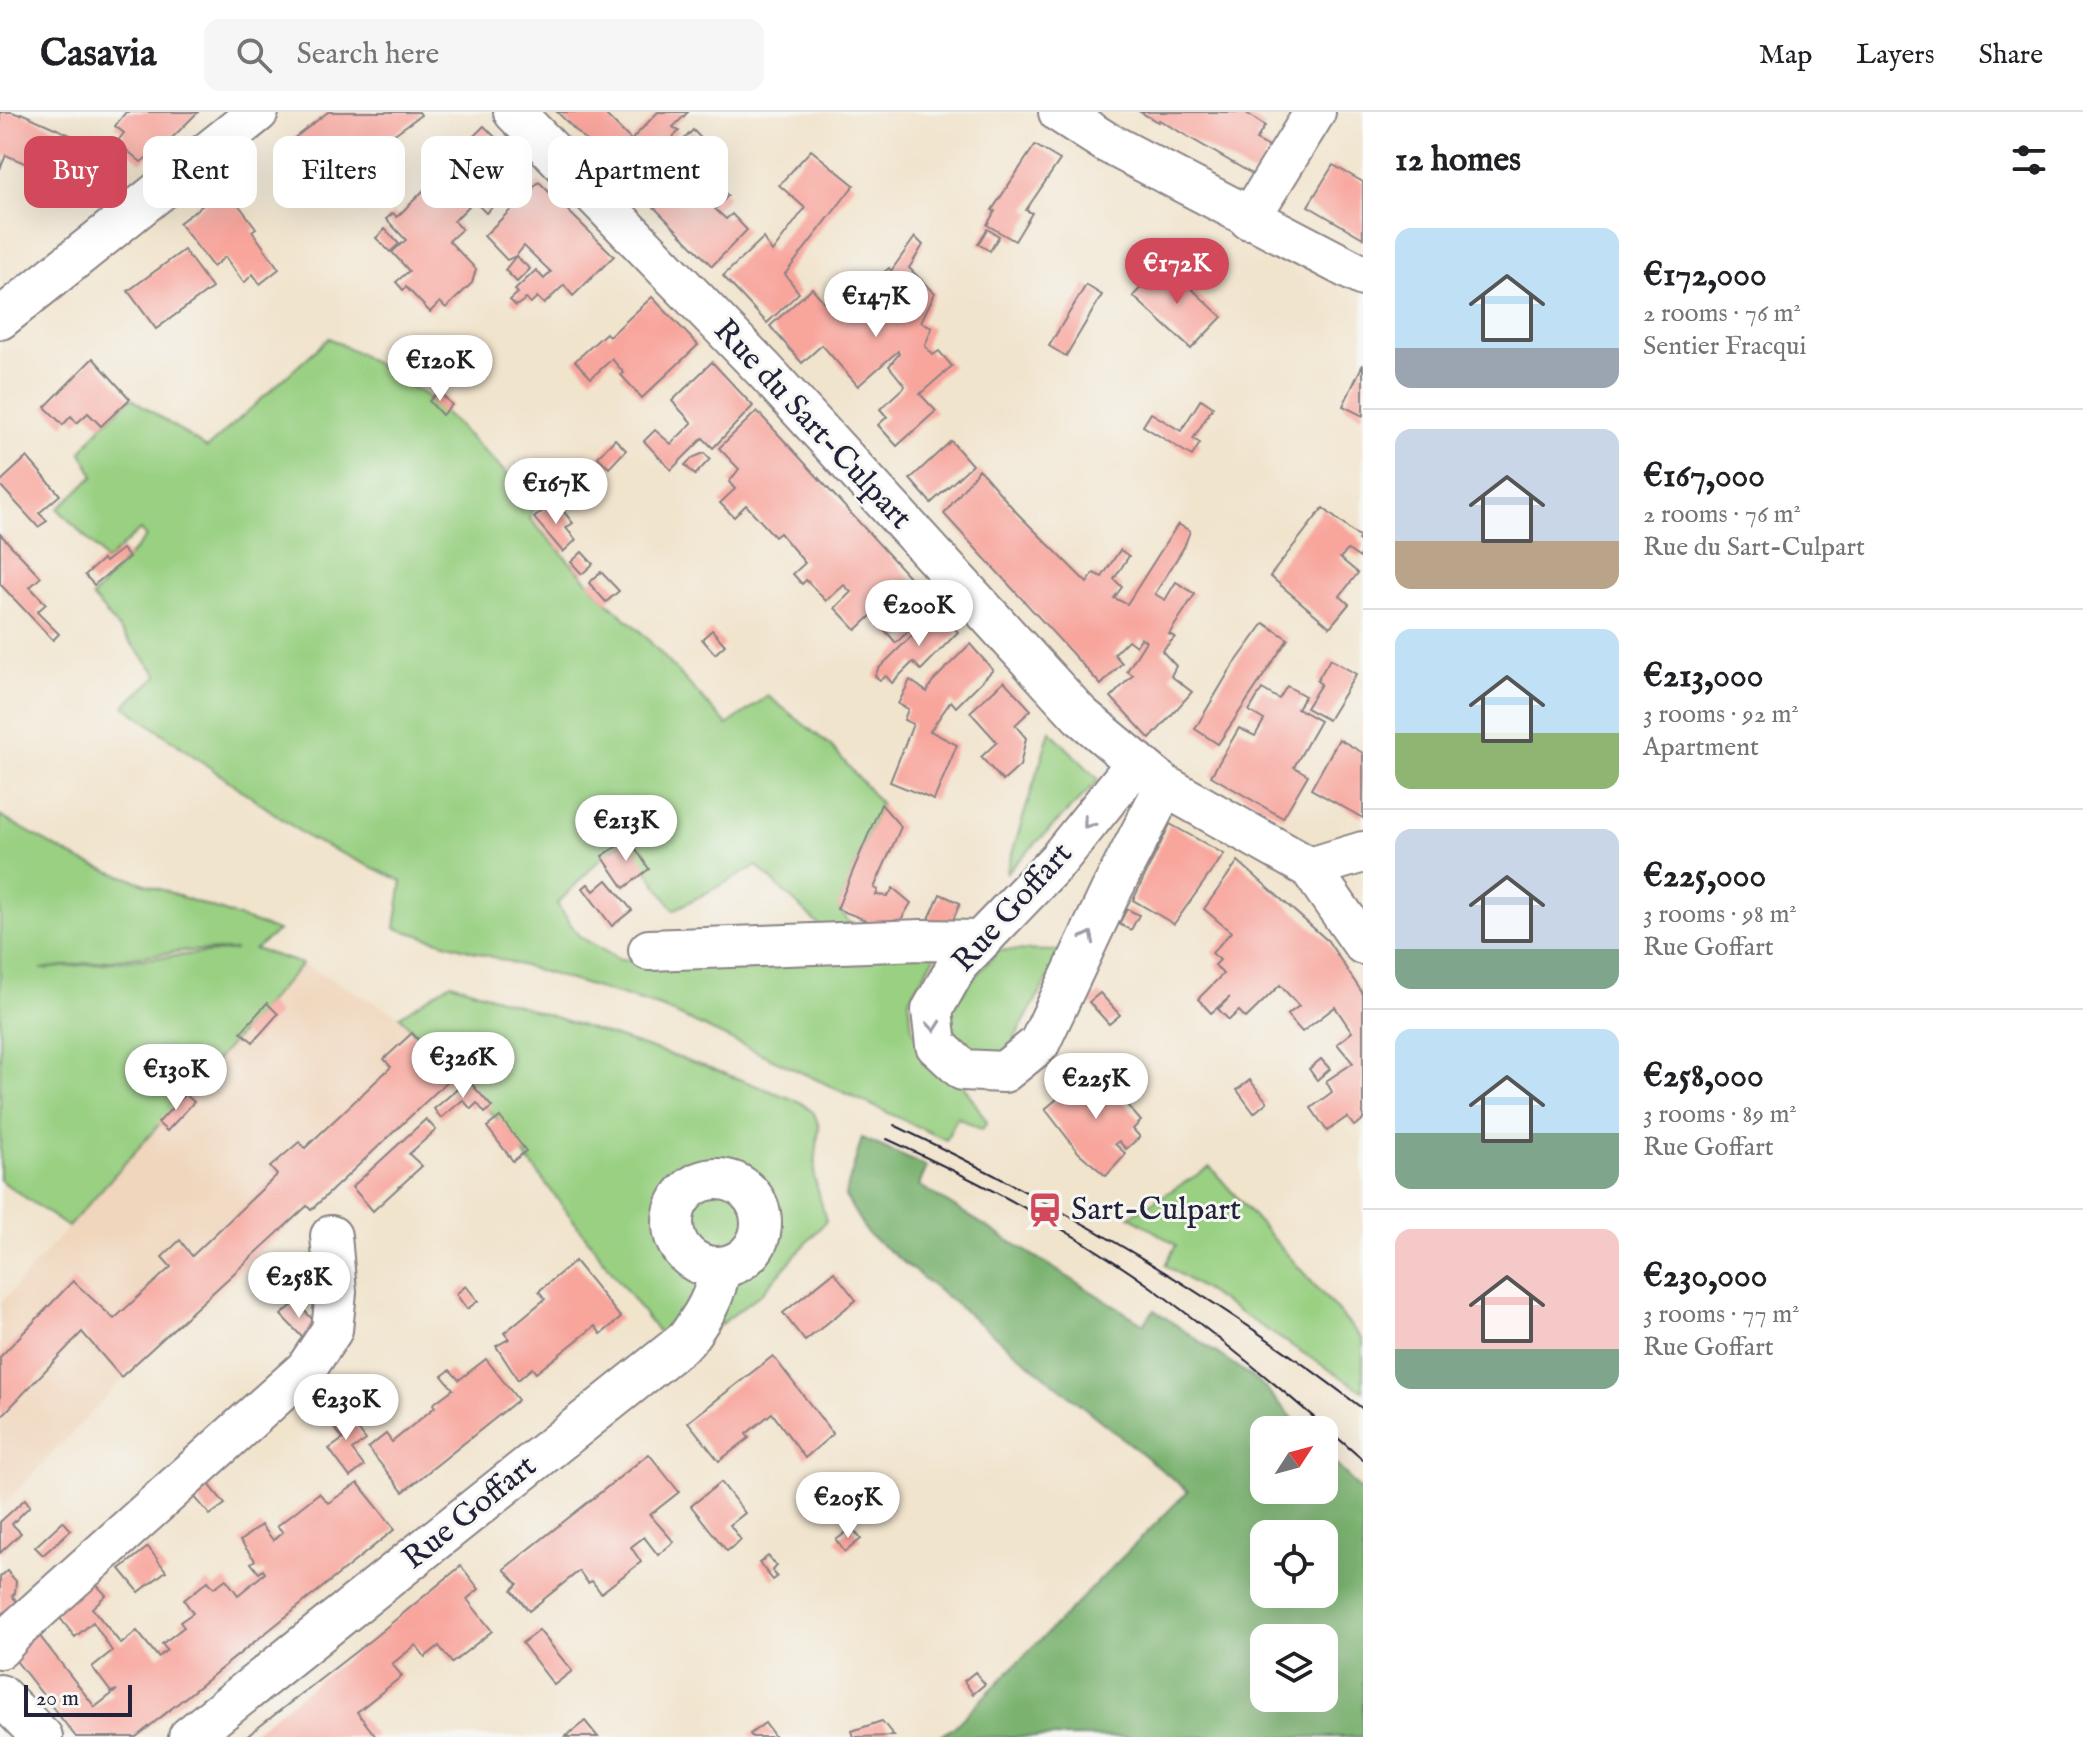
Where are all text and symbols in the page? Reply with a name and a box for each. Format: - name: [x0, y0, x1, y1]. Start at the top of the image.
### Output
- search box: [204, 19, 764, 91]
- text: Casavia: [40, 31, 156, 79]
- icon: search: [232, 33, 276, 77]
- text: Search here: [296, 36, 439, 74]
- text: Map: [1759, 38, 1812, 73]
- text: Layers: [1856, 38, 1935, 73]
- text: Share: [1979, 38, 2043, 73]
- chip: Buy: [24, 136, 127, 208]
- chip: Rent: [143, 136, 257, 208]
- chip: Filters: [273, 136, 405, 208]
- chip: New: [421, 136, 532, 208]
- chip: Apartment: [548, 136, 728, 208]
- icon: filters: [2007, 138, 2051, 182]
- text: 12 homes: [1395, 139, 1521, 182]
- pin: €172K: [1121, 238, 1233, 306]
- text: €172K: [1143, 247, 1211, 280]
- text: €172,000: [1643, 254, 1767, 297]
- icon: home: [1459, 260, 1555, 356]
- pin: €147K: [820, 271, 932, 339]
- text: €147K: [842, 280, 910, 313]
- text: 2 rooms · 76 m²: [1643, 297, 1801, 330]
- street label: Rue du Sart-Culpart: [704, 311, 920, 539]
- text: Sentier Fracqui: [1643, 330, 1806, 363]
- pin: €120K: [384, 335, 496, 403]
- text: €120K: [406, 344, 474, 377]
- text: €167,000: [1643, 455, 1765, 498]
- pin: €167K: [500, 458, 612, 526]
- icon: home: [1459, 461, 1555, 557]
- text: €167K: [523, 467, 589, 500]
- text: 2 rooms · 76 m²: [1643, 498, 1801, 531]
- text: Rue du Sart-Culpart: [1643, 531, 1865, 564]
- pin: €200K: [863, 580, 975, 648]
- text: €200K: [883, 589, 955, 622]
- text: €213,000: [1643, 655, 1763, 698]
- icon: home: [1459, 661, 1555, 757]
- text: 3 rooms · 92 m²: [1643, 698, 1799, 731]
- text: Apartment: [1643, 731, 1759, 764]
- pin: €213K: [570, 795, 682, 863]
- text: €213K: [593, 804, 659, 837]
- one-way arrow: [1083, 814, 1098, 828]
- street label: Rue Goffart: [944, 835, 1082, 981]
- text: €225,000: [1643, 855, 1766, 898]
- icon: home: [1459, 861, 1555, 957]
- text: 3 rooms · 98 m²: [1643, 898, 1797, 931]
- one-way arrow: [1079, 930, 1095, 945]
- text: Rue Goffart: [1643, 931, 1774, 964]
- one-way arrow: [925, 1019, 942, 1032]
- pin: €326K: [407, 1032, 519, 1100]
- text: €326K: [430, 1041, 496, 1074]
- pin: €130K: [120, 1044, 232, 1112]
- text: €130K: [143, 1053, 209, 1086]
- pin: €225K: [1040, 1053, 1152, 1121]
- text: €258,000: [1643, 1055, 1764, 1098]
- icon: home: [1459, 1061, 1555, 1157]
- text: €225K: [1062, 1062, 1130, 1095]
- text: 3 rooms · 89 m²: [1643, 1098, 1797, 1131]
- text: Rue Goffart: [1643, 1131, 1774, 1164]
- place label: Sart-Culpart: [1071, 1190, 1241, 1231]
- station icon: Sart-Culpart: [1026, 1191, 1064, 1229]
- pin: €258K: [243, 1252, 355, 1320]
- text: €230,000: [1643, 1255, 1767, 1298]
- text: €258K: [266, 1261, 332, 1294]
- icon: home: [1459, 1261, 1555, 1357]
- text: 3 rooms · 77 m²: [1643, 1298, 1800, 1331]
- text: Rue Goffart: [1643, 1331, 1774, 1364]
- pin: €230K: [290, 1374, 402, 1442]
- text: €230K: [312, 1383, 380, 1416]
- north arrow: [1250, 1416, 1338, 1504]
- map controls: [1250, 1416, 1338, 1712]
- street label: Rue Goffart: [395, 1446, 545, 1580]
- pin: €205K: [792, 1472, 904, 1540]
- text: €205K: [814, 1481, 882, 1514]
- button: locate: [1250, 1520, 1338, 1608]
- button: layers: [1250, 1624, 1338, 1712]
- scale bar: [24, 1681, 132, 1717]
- text: 20 m: [36, 1685, 79, 1713]

